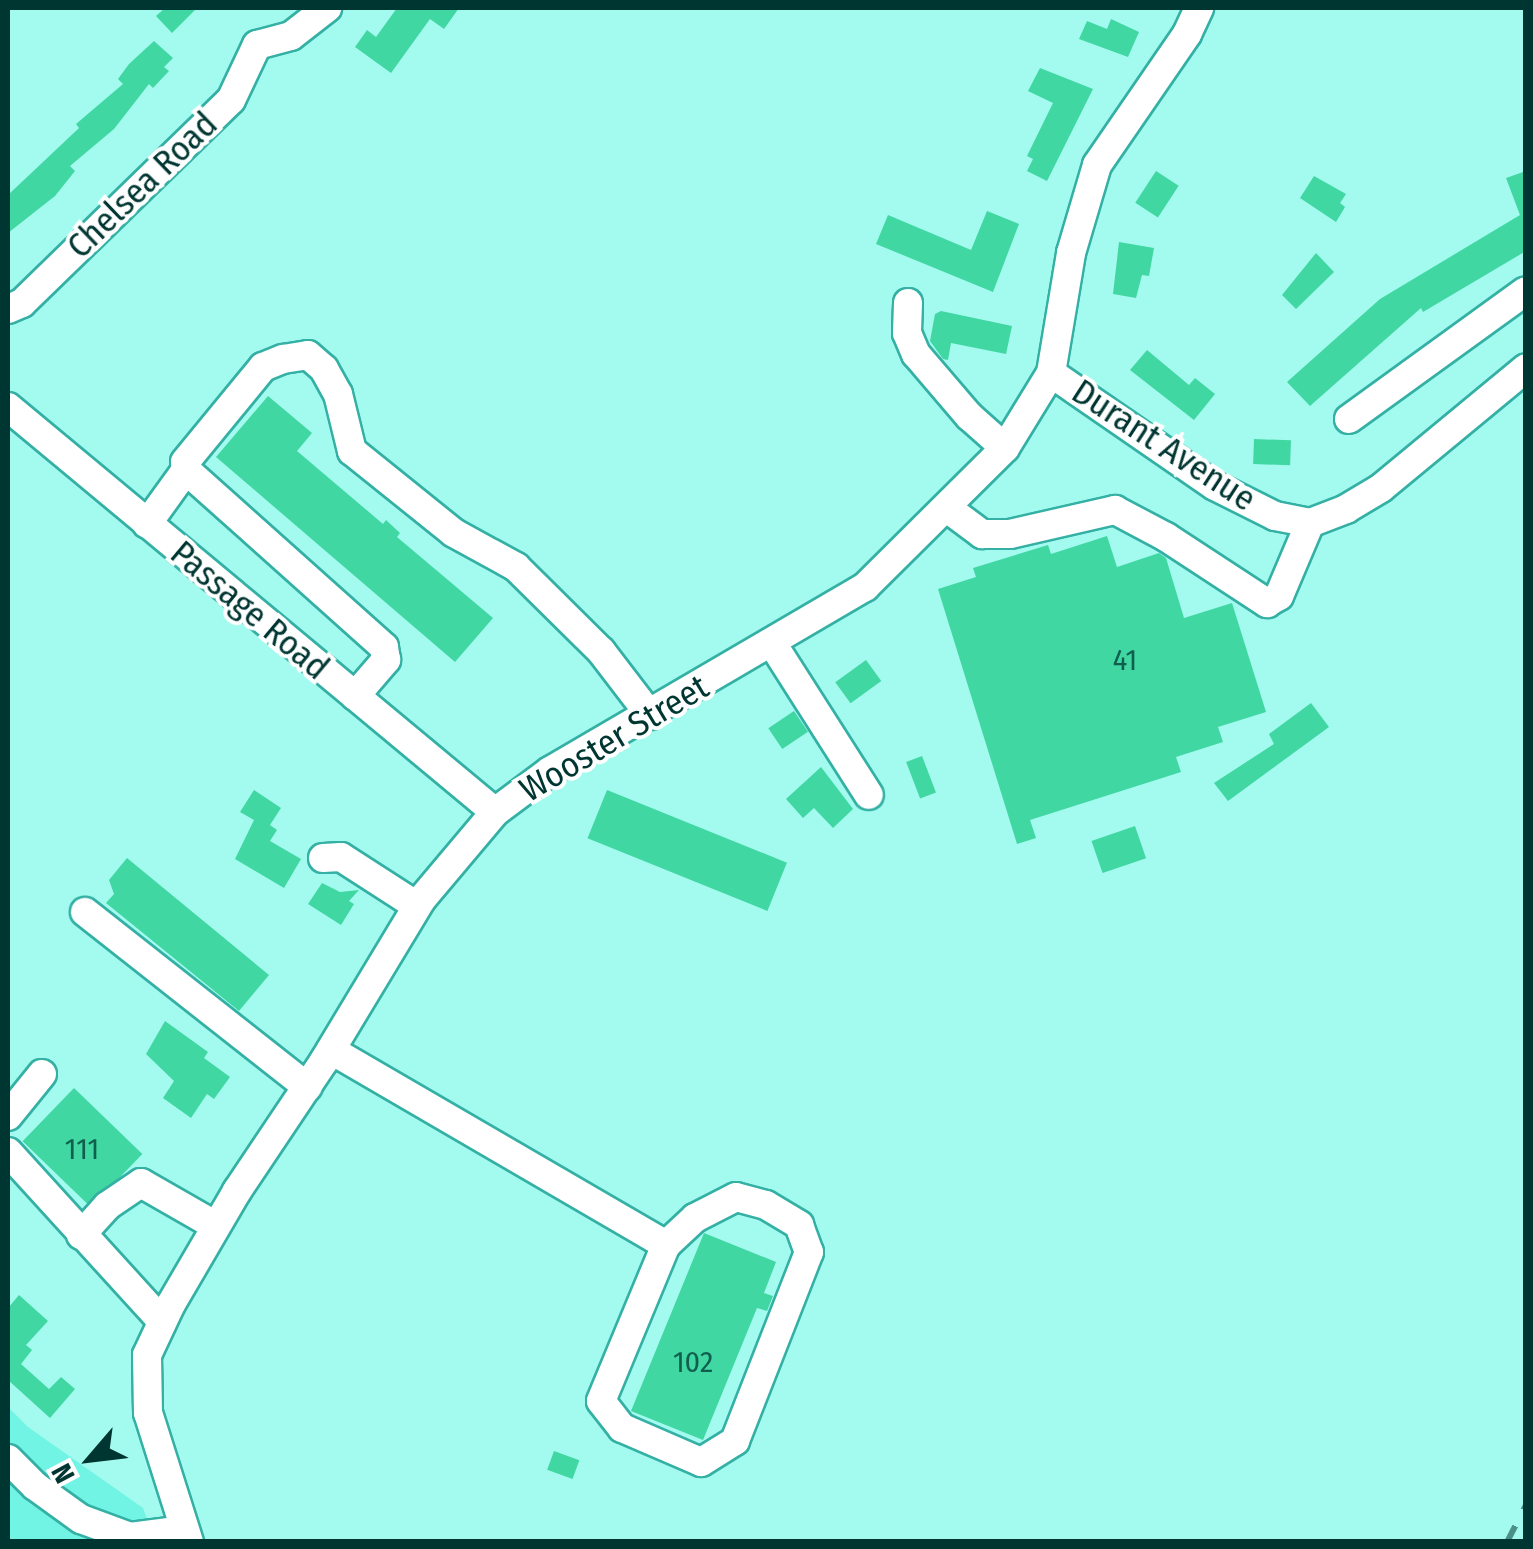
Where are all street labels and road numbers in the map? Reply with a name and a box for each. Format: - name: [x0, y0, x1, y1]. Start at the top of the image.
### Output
- street label: Chelsea Road: [58, 103, 226, 267]
- street label: Durant Avenue: [1064, 370, 1264, 520]
- street label: Passage Road: [162, 532, 338, 688]
- street label: Wooster Street: [512, 665, 716, 811]

